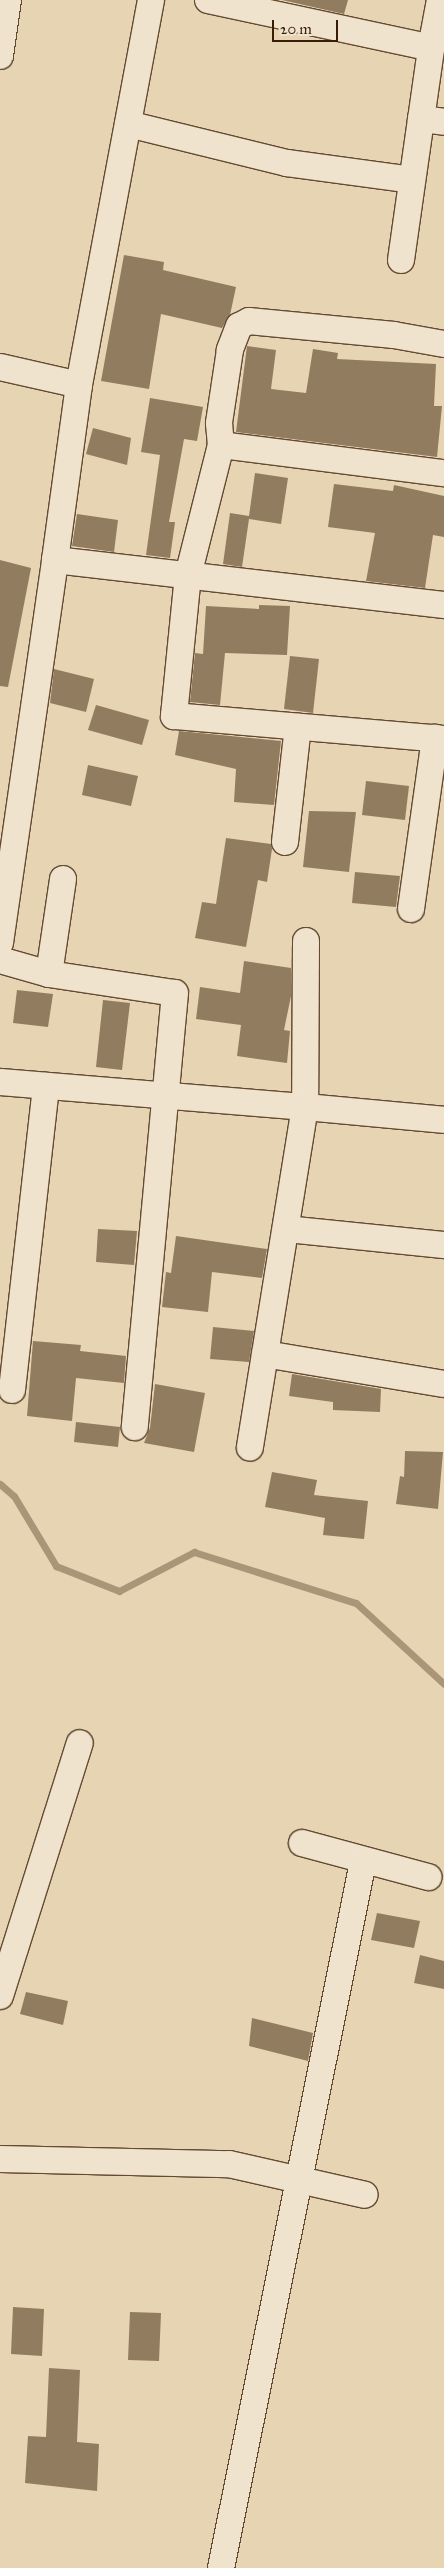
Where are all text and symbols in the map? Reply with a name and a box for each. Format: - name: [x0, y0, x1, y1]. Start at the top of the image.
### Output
- scale bar: [274, 10, 340, 42]
- text: 20 m: [280, 20, 312, 38]

